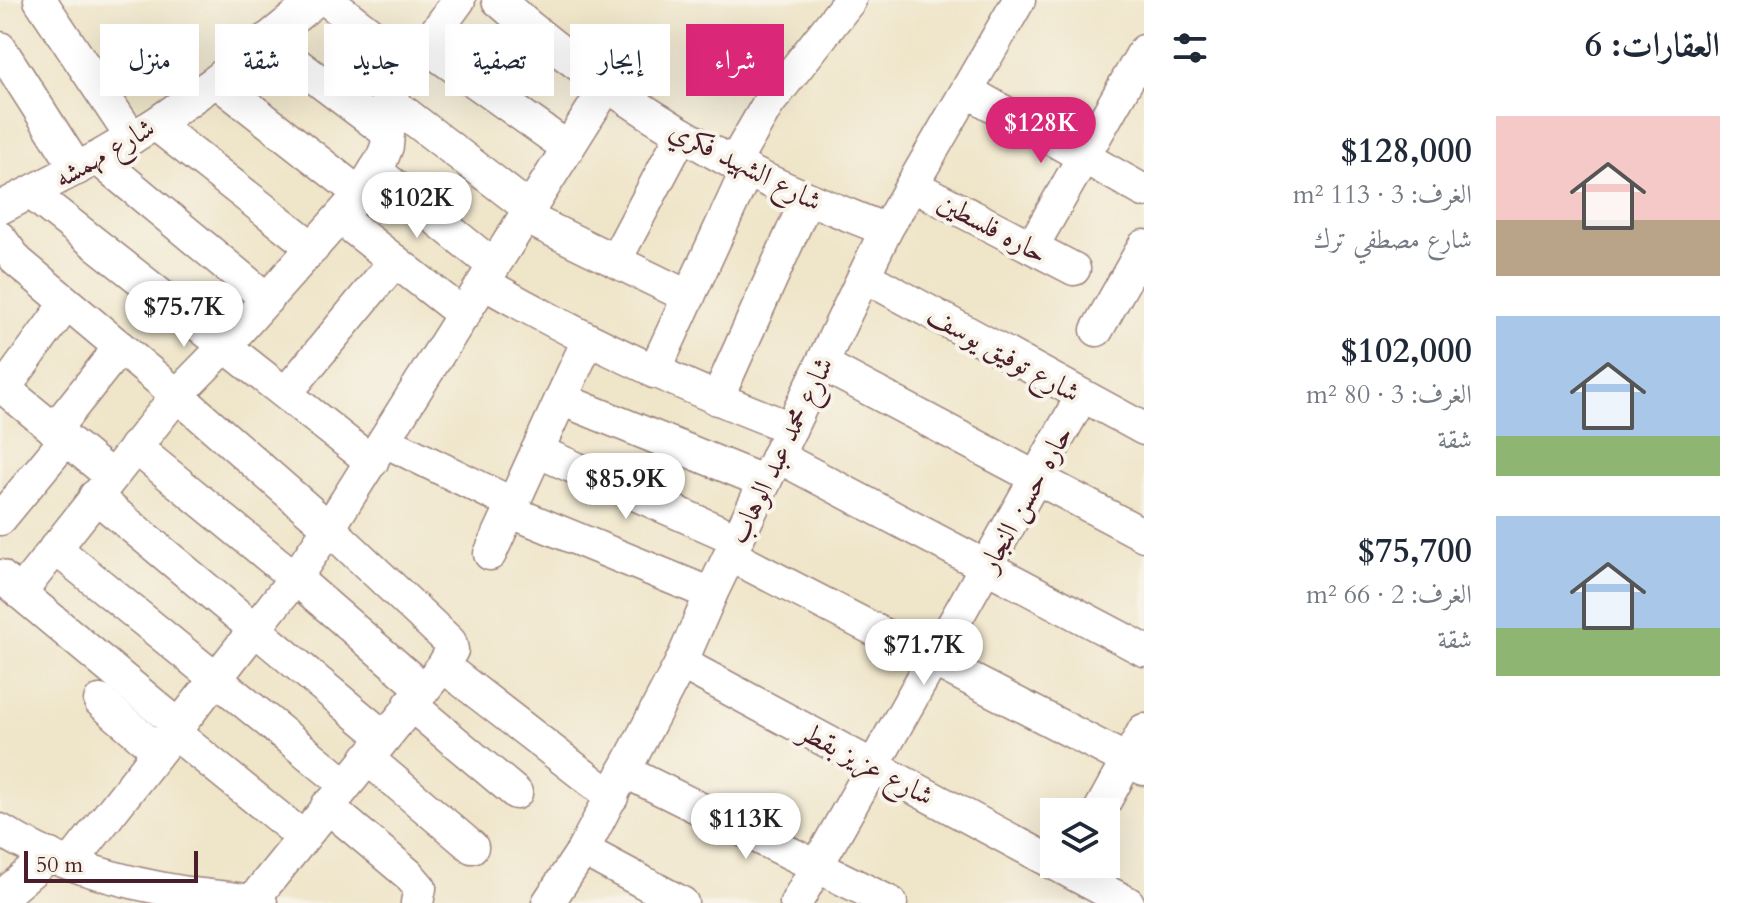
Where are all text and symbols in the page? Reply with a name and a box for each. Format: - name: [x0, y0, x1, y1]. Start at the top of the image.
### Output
- text: العقارات: 6: [1585, 22, 1720, 68]
- chip: منزل: [100, 24, 199, 96]
- chip: شقة: [215, 24, 308, 96]
- chip: جديد: [324, 24, 429, 96]
- chip: تصفية: [445, 24, 554, 96]
- chip: إيجار: [570, 24, 670, 96]
- chip: شراء: [686, 24, 784, 96]
- icon: filters: [1168, 26, 1212, 70]
- pin: $128K: [985, 97, 1097, 165]
- text: $128K: [1004, 105, 1078, 140]
- street label: شارع مهمشه: [47, 109, 164, 200]
- street label: شارع الشهيد فكري: [661, 111, 828, 224]
- text: $128,000: [1340, 128, 1472, 174]
- icon: home: [1560, 148, 1656, 244]
- pin: $102K: [361, 172, 473, 240]
- text: الغرف: 3 · 113 m²: [1293, 177, 1472, 212]
- text: $102K: [380, 180, 454, 215]
- street label: حاره فلسطين: [931, 183, 1054, 273]
- text: شارع مصطفي ترك: [1313, 222, 1472, 257]
- pin: $75.7K: [119, 281, 249, 349]
- text: $75.7K: [143, 289, 225, 324]
- street label: شارع توفيق يوسف: [918, 296, 1087, 415]
- text: $102,000: [1340, 328, 1472, 374]
- icon: home: [1560, 348, 1656, 444]
- street label: شارع محمد عبد الوهاب: [719, 351, 846, 552]
- text: الغرف: 3 · 80 m²: [1306, 377, 1472, 412]
- street label: حاره حسن النجار: [969, 419, 1082, 581]
- text: شقة: [1438, 422, 1472, 457]
- pin: $85.9K: [561, 453, 691, 521]
- text: $85.9K: [585, 461, 667, 496]
- text: $75,700: [1358, 528, 1472, 574]
- icon: home: [1560, 548, 1656, 644]
- text: الغرف: 2 · 66 m²: [1306, 577, 1472, 612]
- pin: $71.7K: [859, 619, 989, 687]
- text: شقة: [1438, 622, 1472, 657]
- text: $71.7K: [883, 627, 965, 662]
- street label: شارع عزيز بقطر: [788, 711, 940, 819]
- pin: $113K: [690, 793, 802, 861]
- map controls: [1040, 798, 1120, 878]
- button: layers: [1040, 798, 1120, 878]
- text: $113K: [709, 801, 783, 836]
- scale bar: [24, 847, 198, 883]
- text: 50 m: [36, 850, 83, 880]

